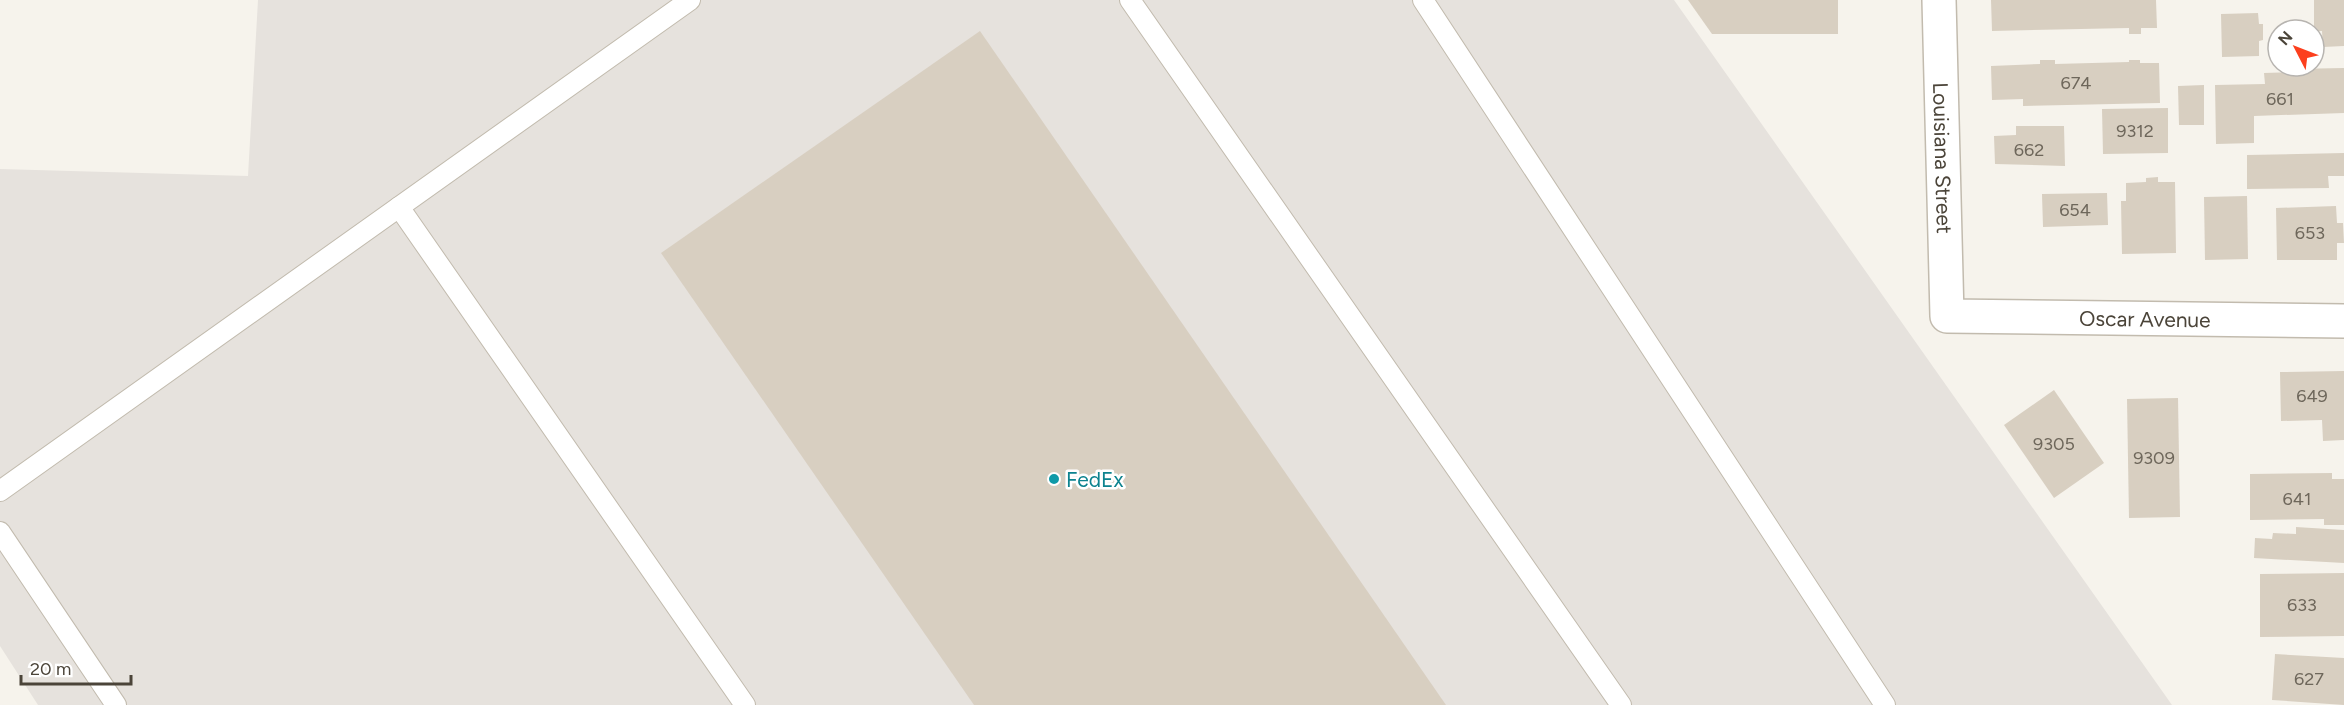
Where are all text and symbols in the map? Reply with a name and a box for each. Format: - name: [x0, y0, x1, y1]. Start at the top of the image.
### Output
- north arrow: [2266, 18, 2326, 78]
- text: N: [2274, 27, 2296, 49]
- house number: 674: [2060, 72, 2092, 94]
- street label: Louisiana Street: [1929, 82, 1957, 234]
- house number: 661: [2266, 88, 2294, 110]
- house number: 9312: [2116, 120, 2154, 142]
- house number: 662: [2014, 139, 2044, 161]
- house number: 654: [2059, 199, 2091, 221]
- house number: 653: [2295, 222, 2325, 244]
- street label: Oscar Avenue: [2079, 305, 2211, 332]
- house number: 649: [2296, 385, 2328, 407]
- house number: 9305: [2033, 433, 2075, 455]
- house number: 9309: [2133, 447, 2175, 469]
- place label: FedEx: [1066, 467, 1123, 492]
- marker: FedEx: [1047, 472, 1061, 486]
- house number: 641: [2283, 488, 2311, 510]
- house number: 633: [2287, 594, 2317, 616]
- scale bar: [21, 648, 130, 686]
- text: 20 m: [30, 658, 71, 680]
- house number: 627: [2294, 668, 2324, 690]

